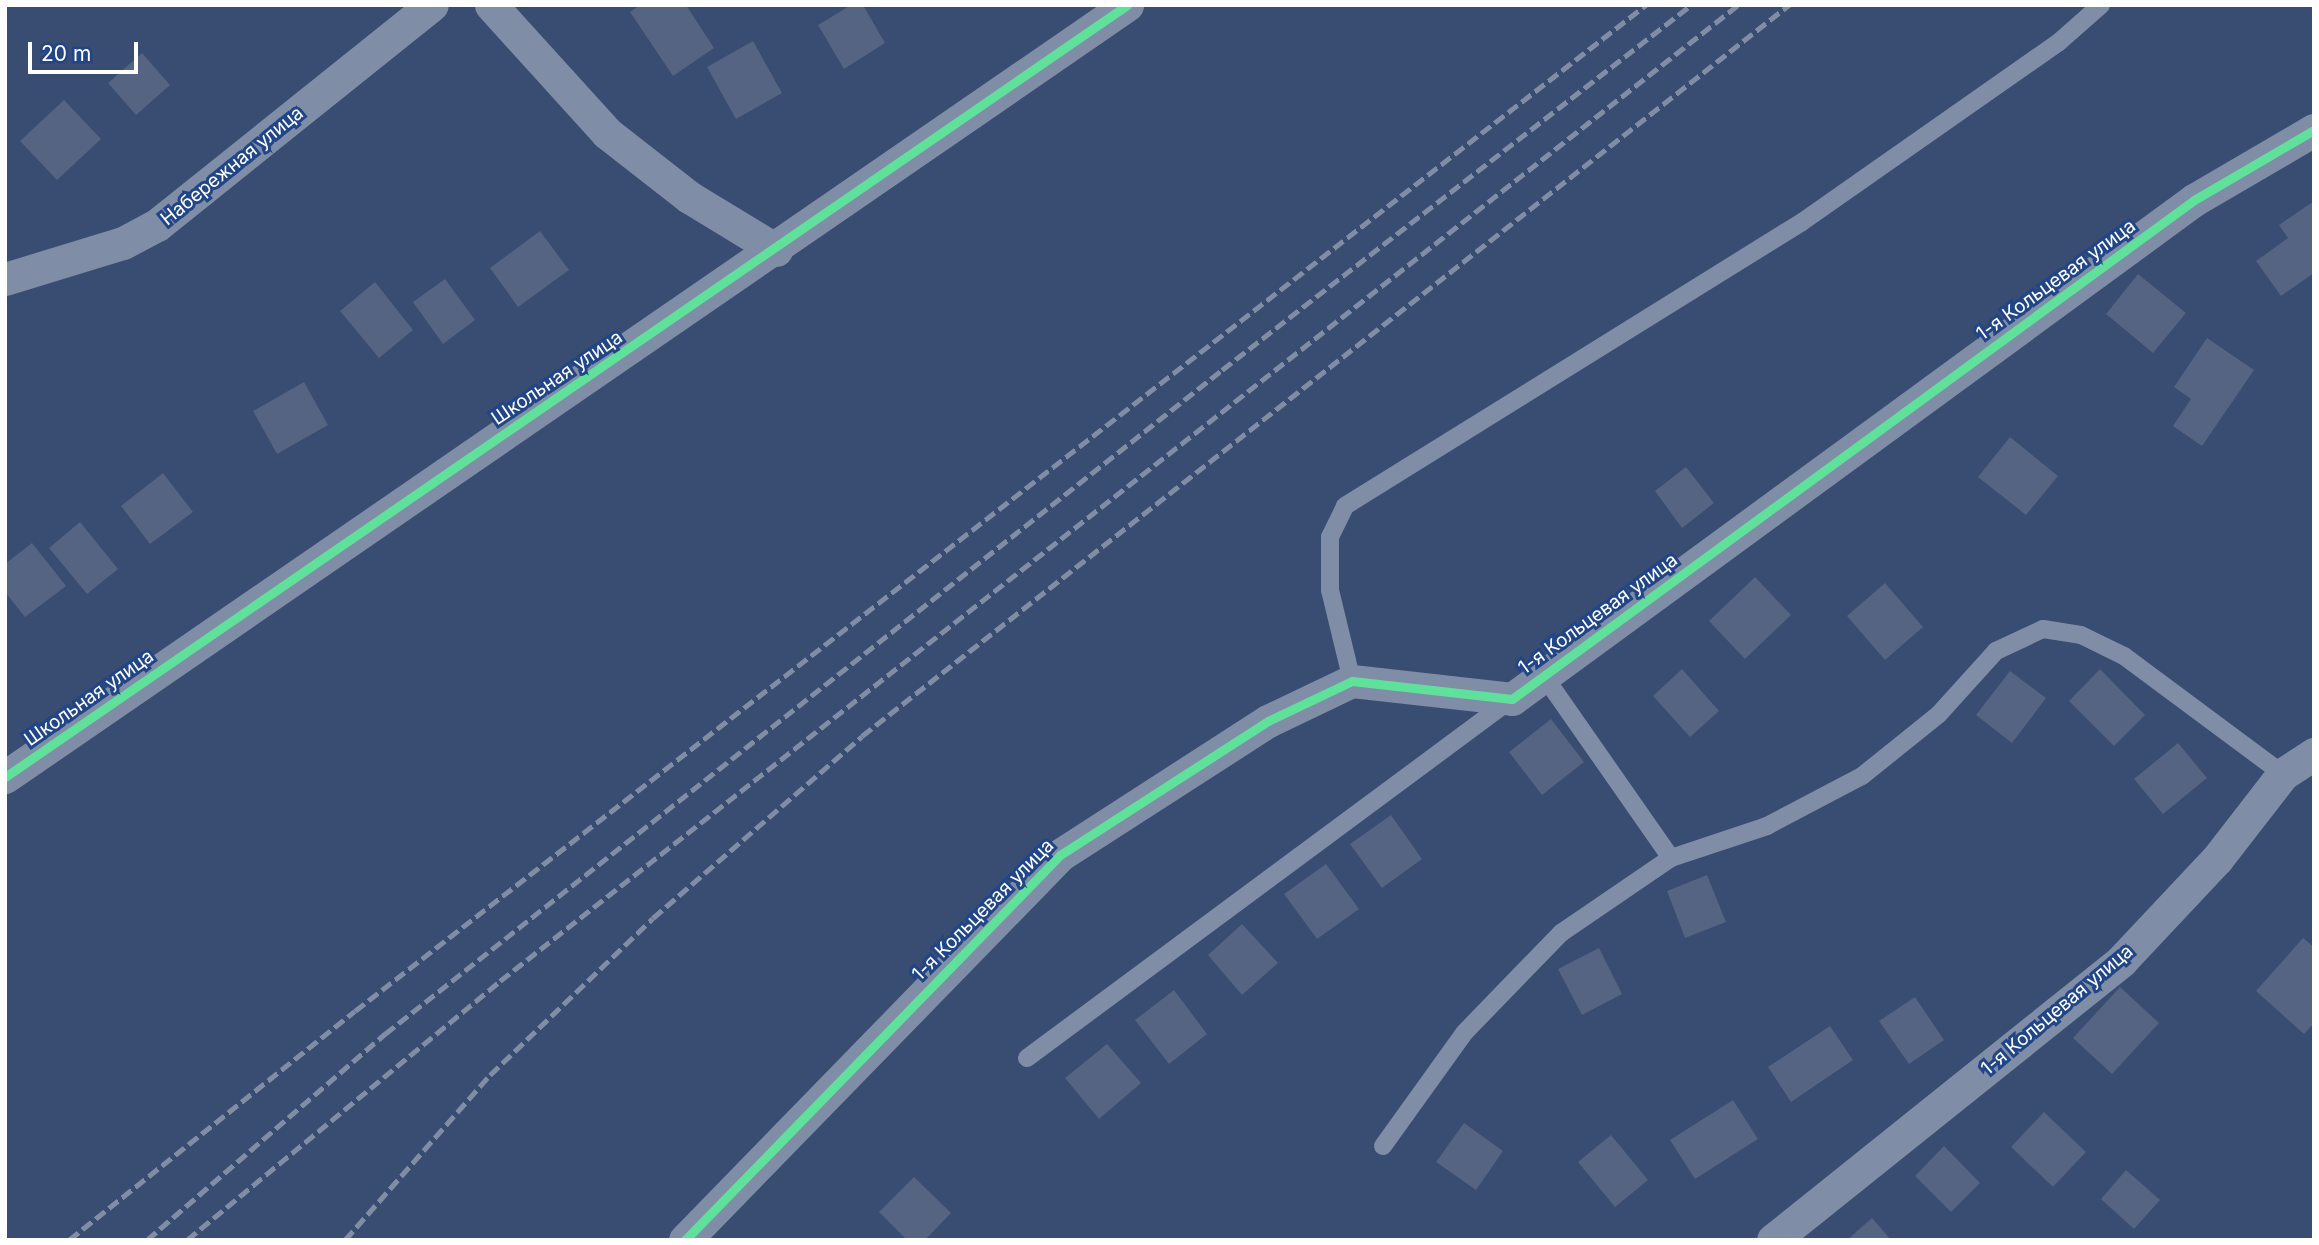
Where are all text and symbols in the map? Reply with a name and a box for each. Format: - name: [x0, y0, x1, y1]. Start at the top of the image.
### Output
- scale bar: [32, 28, 142, 72]
- text: 20 m: [41, 41, 91, 66]
- street label: Набережная улица: [156, 102, 308, 230]
- street label: 1-я Кольцевая улица: [1972, 215, 2140, 345]
- street label: Школьная улица: [487, 326, 627, 430]
- street label: 1-я Кольцевая улица: [1514, 549, 1682, 679]
- street label: Школьная улица: [20, 645, 158, 751]
- street label: 1-я Кольцевая улица: [907, 834, 1059, 986]
- street label: 1-я Кольцевая улица: [1977, 940, 2137, 1080]

